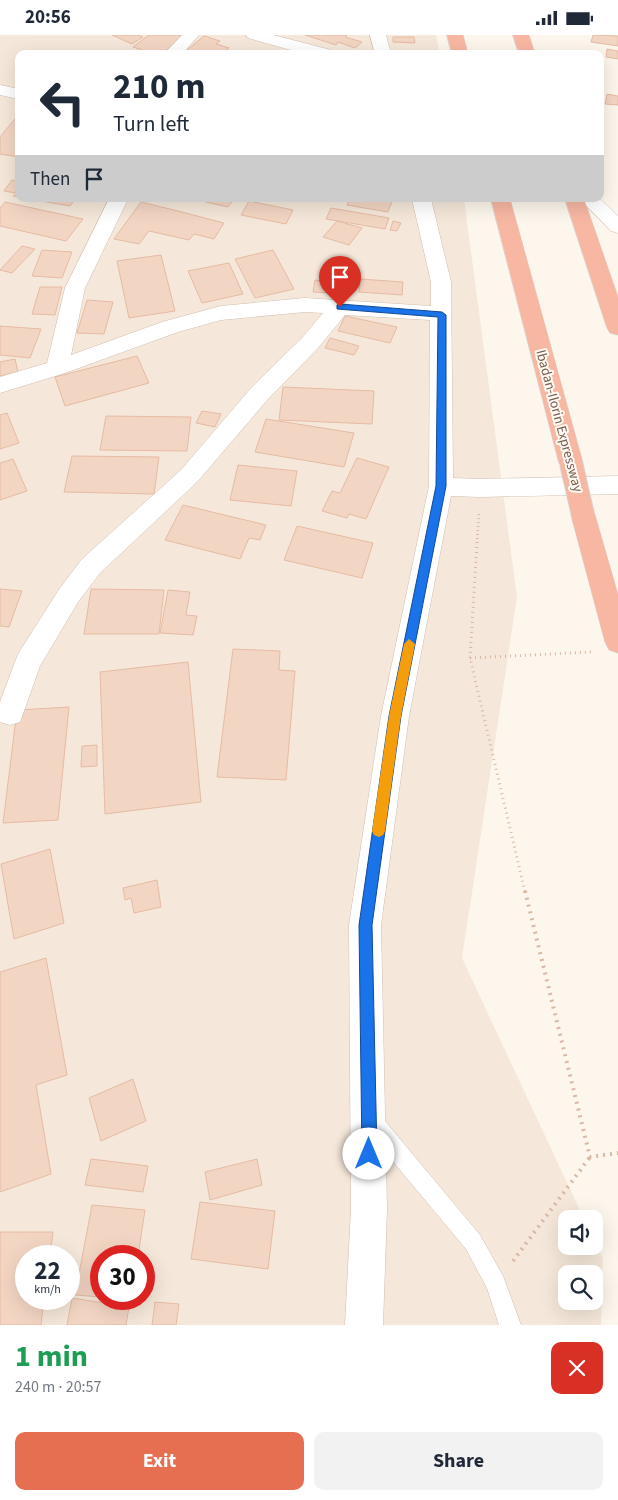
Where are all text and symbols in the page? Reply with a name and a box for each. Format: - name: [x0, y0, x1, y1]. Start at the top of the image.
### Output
- text: 20:56: [25, 4, 71, 31]
- text: 210 m: [113, 62, 205, 112]
- icon: left: [30, 70, 95, 135]
- text: Turn left: [113, 108, 189, 140]
- icon: arrive: [80, 165, 108, 193]
- text: Then: [30, 166, 70, 193]
- pin: [319, 256, 361, 307]
- icon: arrive: [326, 263, 354, 291]
- street label: Ibadan-Ilorin Expressway: [530, 348, 588, 495]
- position arrow: [342, 1127, 394, 1179]
- map controls: [558, 1210, 603, 1310]
- button: sound: [558, 1210, 603, 1255]
- speed limit sign: 30: [90, 1245, 155, 1310]
- text: 22: [34, 1253, 61, 1289]
- button: search: [558, 1265, 603, 1310]
- text: km/h: [34, 1281, 61, 1298]
- text: 1 min: [15, 1335, 88, 1378]
- button: close: [551, 1342, 603, 1394]
- text: 240 m · 20:57: [15, 1376, 102, 1398]
- button: Exit: [15, 1432, 304, 1490]
- button: Share: [314, 1432, 603, 1490]

